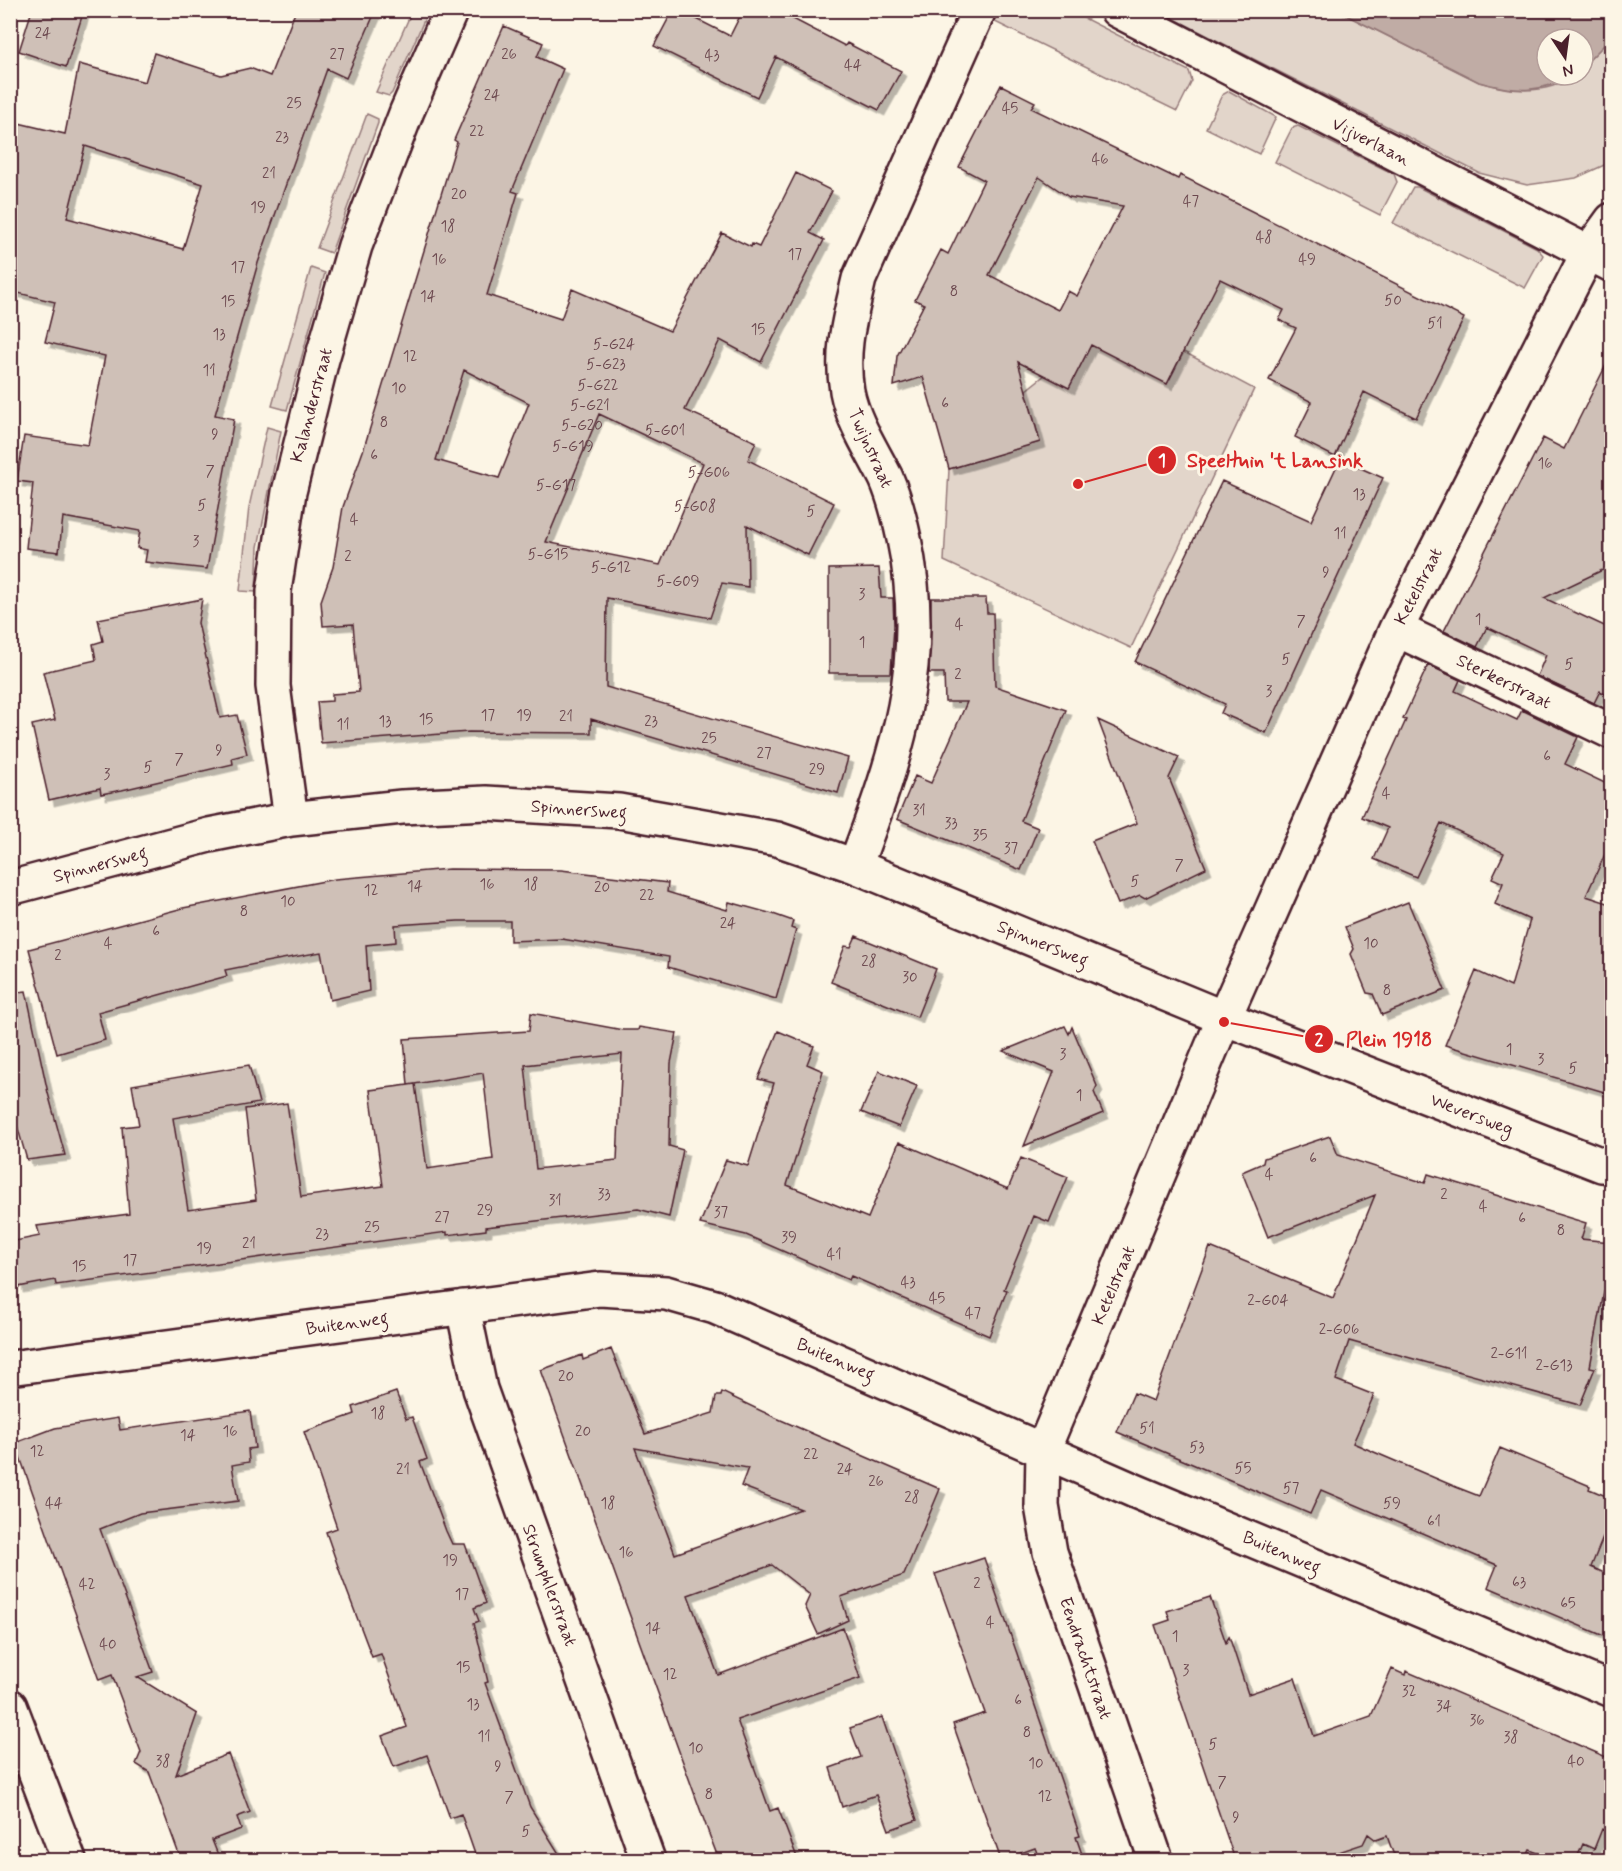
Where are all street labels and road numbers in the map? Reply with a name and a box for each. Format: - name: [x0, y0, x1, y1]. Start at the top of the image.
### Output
- street label: Vijverlaan: [1327, 112, 1414, 172]
- street label: Kalanderstraat: [285, 345, 339, 465]
- street label: Twijnstraat: [842, 405, 898, 492]
- street label: Ketelstraat: [1389, 543, 1449, 629]
- street label: Sterkerstraat: [1452, 649, 1555, 715]
- street label: Spinnersweg: [530, 795, 628, 827]
- street label: Spinnersweg: [51, 841, 151, 891]
- street label: Spinnersweg: [993, 915, 1092, 975]
- street label: Weversweg: [1426, 1088, 1517, 1143]
- street label: Ketelstraat: [1087, 1242, 1141, 1329]
- street label: Buitenweg: [304, 1306, 390, 1344]
- street label: Buitenweg: [792, 1333, 878, 1389]
- street label: Strumphlerstraat: [516, 1521, 582, 1650]
- street label: Buitenweg: [1238, 1526, 1324, 1582]
- street label: Eendrachtstraat: [1053, 1594, 1117, 1723]

